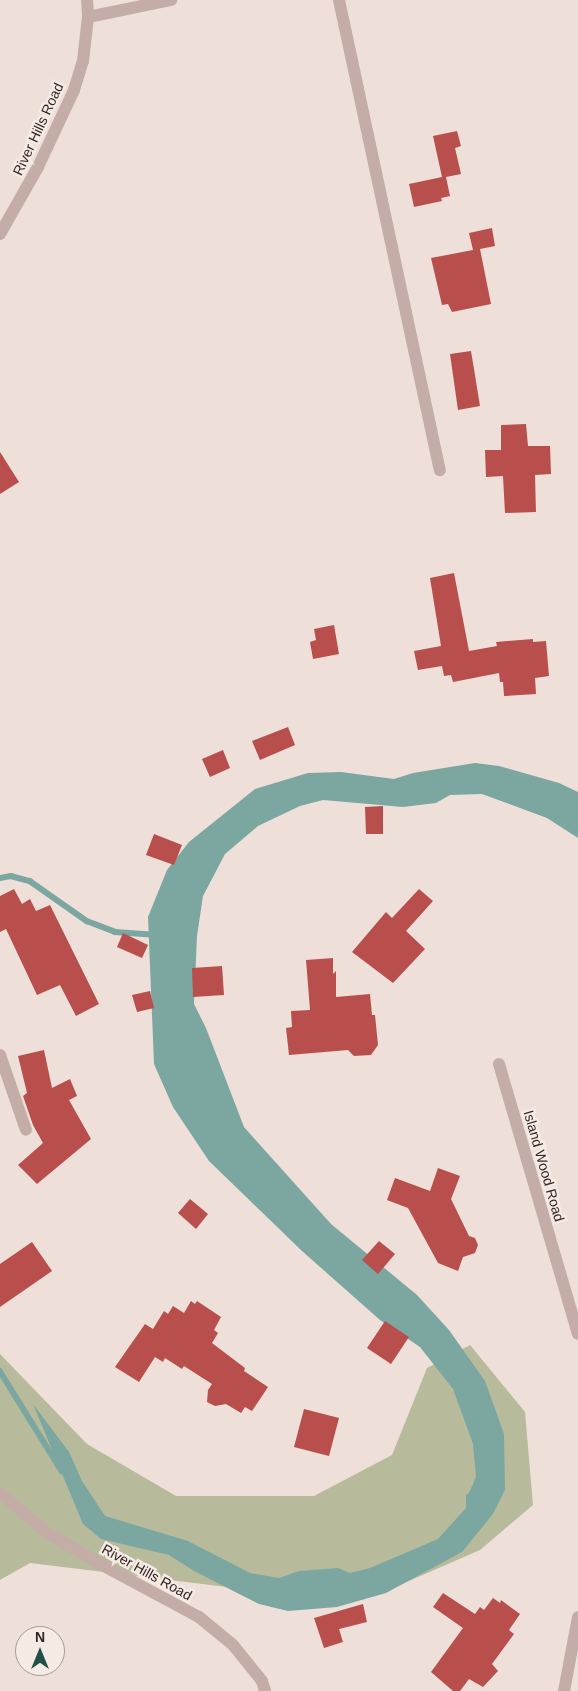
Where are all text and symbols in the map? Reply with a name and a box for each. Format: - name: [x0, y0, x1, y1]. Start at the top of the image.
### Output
- street label: River Hills Road: [9, 80, 67, 178]
- street label: Island Wood Road: [520, 1108, 568, 1224]
- street label: River Hills Road: [99, 1540, 195, 1604]
- north arrow: [15, 1626, 65, 1676]
- text: N: [35, 1629, 45, 1645]

